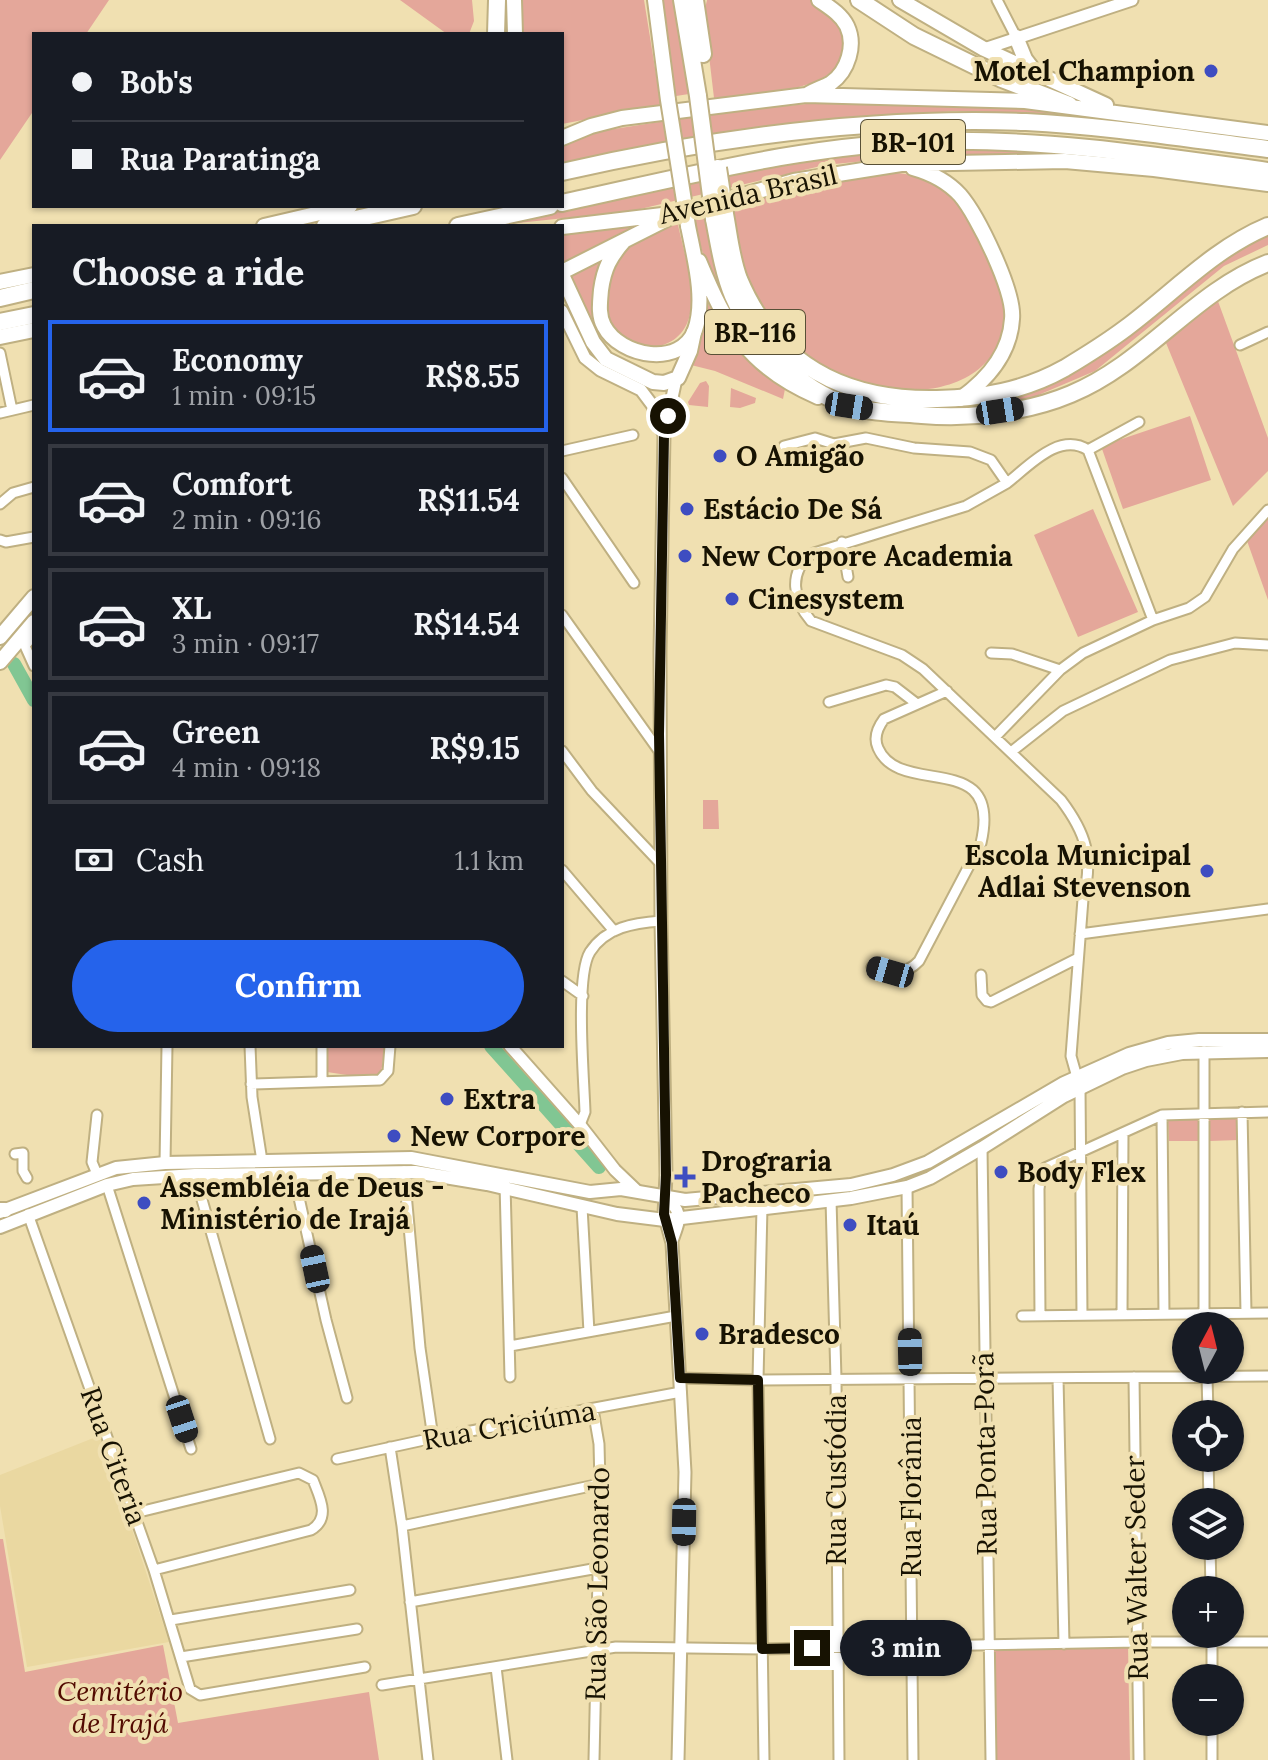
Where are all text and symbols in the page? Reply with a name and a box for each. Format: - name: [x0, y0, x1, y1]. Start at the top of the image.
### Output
- place label: Motel Champion: [973, 53, 1195, 89]
- marker: Motel Champion: [1202, 62, 1220, 80]
- text: Bob's: [120, 63, 193, 101]
- road number: BR-101: [861, 120, 965, 164]
- text: Rua Paratinga: [120, 140, 321, 178]
- street label: Avenida Brasil: [655, 156, 841, 232]
- text: Choose a ride: [72, 249, 304, 295]
- road number: BR-116: [705, 310, 805, 354]
- icon: car: [76, 340, 148, 412]
- text: Economy: [172, 341, 303, 379]
- text: R$8.55: [425, 357, 520, 395]
- text: 1 min · 09:15: [172, 379, 316, 412]
- car: [823, 390, 875, 422]
- car: [974, 395, 1026, 427]
- route start: [650, 398, 686, 434]
- place label: O Amigão: [736, 438, 864, 474]
- marker: O Amigão: [711, 447, 729, 465]
- icon: car: [76, 464, 148, 536]
- text: Comfort: [172, 465, 292, 503]
- text: R$11.54: [417, 481, 520, 519]
- place label: Estácio De Sá: [703, 491, 882, 527]
- marker: Estácio De Sá: [678, 500, 696, 518]
- text: 2 min · 09:16: [172, 503, 321, 536]
- place label: New Corpore Academia: [701, 538, 1013, 574]
- marker: New Corpore Academia: [676, 547, 694, 565]
- place label: Cinesystem: [748, 581, 905, 617]
- icon: car: [76, 588, 148, 660]
- text: XL: [172, 589, 211, 627]
- marker: Cinesystem: [723, 590, 741, 608]
- text: R$14.54: [413, 605, 520, 643]
- text: 3 min · 09:17: [172, 627, 319, 660]
- icon: car: [76, 712, 148, 784]
- text: Green: [172, 713, 260, 751]
- text: R$9.15: [430, 729, 520, 767]
- text: 4 min · 09:18: [172, 751, 321, 784]
- place label: Escola Municipal Adlai Stevenson: [964, 837, 1191, 905]
- icon: cash: [72, 838, 116, 882]
- text: Cash: [136, 841, 204, 879]
- text: 1.1 km: [455, 844, 524, 877]
- marker: Escola Municipal Adlai Stevenson: [1198, 862, 1216, 880]
- button: Confirm: [72, 940, 524, 1032]
- car: [864, 954, 916, 990]
- place label: Extra: [463, 1081, 536, 1117]
- marker: Extra: [438, 1090, 456, 1108]
- place label: New Corpore: [410, 1118, 586, 1154]
- marker: New Corpore: [385, 1127, 403, 1145]
- place label: Drograria Pacheco: [701, 1143, 832, 1211]
- place label: Body Flex: [1017, 1154, 1146, 1190]
- marker: Body Flex: [992, 1163, 1010, 1181]
- marker: Drograria Pacheco: [676, 1168, 694, 1186]
- place label: Assembléia de Deus - Ministério de Irajá: [160, 1169, 444, 1237]
- marker: Assembléia de Deus - Ministério de Irajá: [135, 1194, 153, 1212]
- place label: Itaú: [866, 1207, 920, 1243]
- marker: Itaú: [841, 1216, 859, 1234]
- car: [298, 1243, 332, 1295]
- north arrow: [1172, 1312, 1244, 1384]
- map controls: [1172, 1312, 1244, 1736]
- place label: Bradesco: [718, 1316, 840, 1352]
- marker: Bradesco: [693, 1325, 711, 1343]
- car: [898, 1328, 922, 1376]
- street label: Rua Ponta-Porã: [965, 1352, 1005, 1556]
- street label: Rua Citeria: [72, 1382, 156, 1530]
- car: [163, 1392, 201, 1446]
- street label: Rua Criciúma: [420, 1392, 598, 1458]
- street label: Rua Custódia: [818, 1394, 854, 1566]
- button: locate: [1172, 1400, 1244, 1472]
- street label: Rua Florânia: [893, 1416, 929, 1578]
- street label: Rua Walter Seder: [1116, 1455, 1156, 1681]
- street label: Rua São Leonardo: [577, 1467, 617, 1701]
- button: layers: [1172, 1488, 1244, 1560]
- car: [672, 1498, 696, 1546]
- button: +: [1172, 1576, 1244, 1648]
- callout: 3 min: [840, 1620, 972, 1676]
- route end: [794, 1630, 830, 1666]
- text: 3 min: [871, 1631, 941, 1664]
- button: −: [1172, 1664, 1244, 1736]
- park label: Cemitério de Irajá: [57, 1673, 183, 1741]

